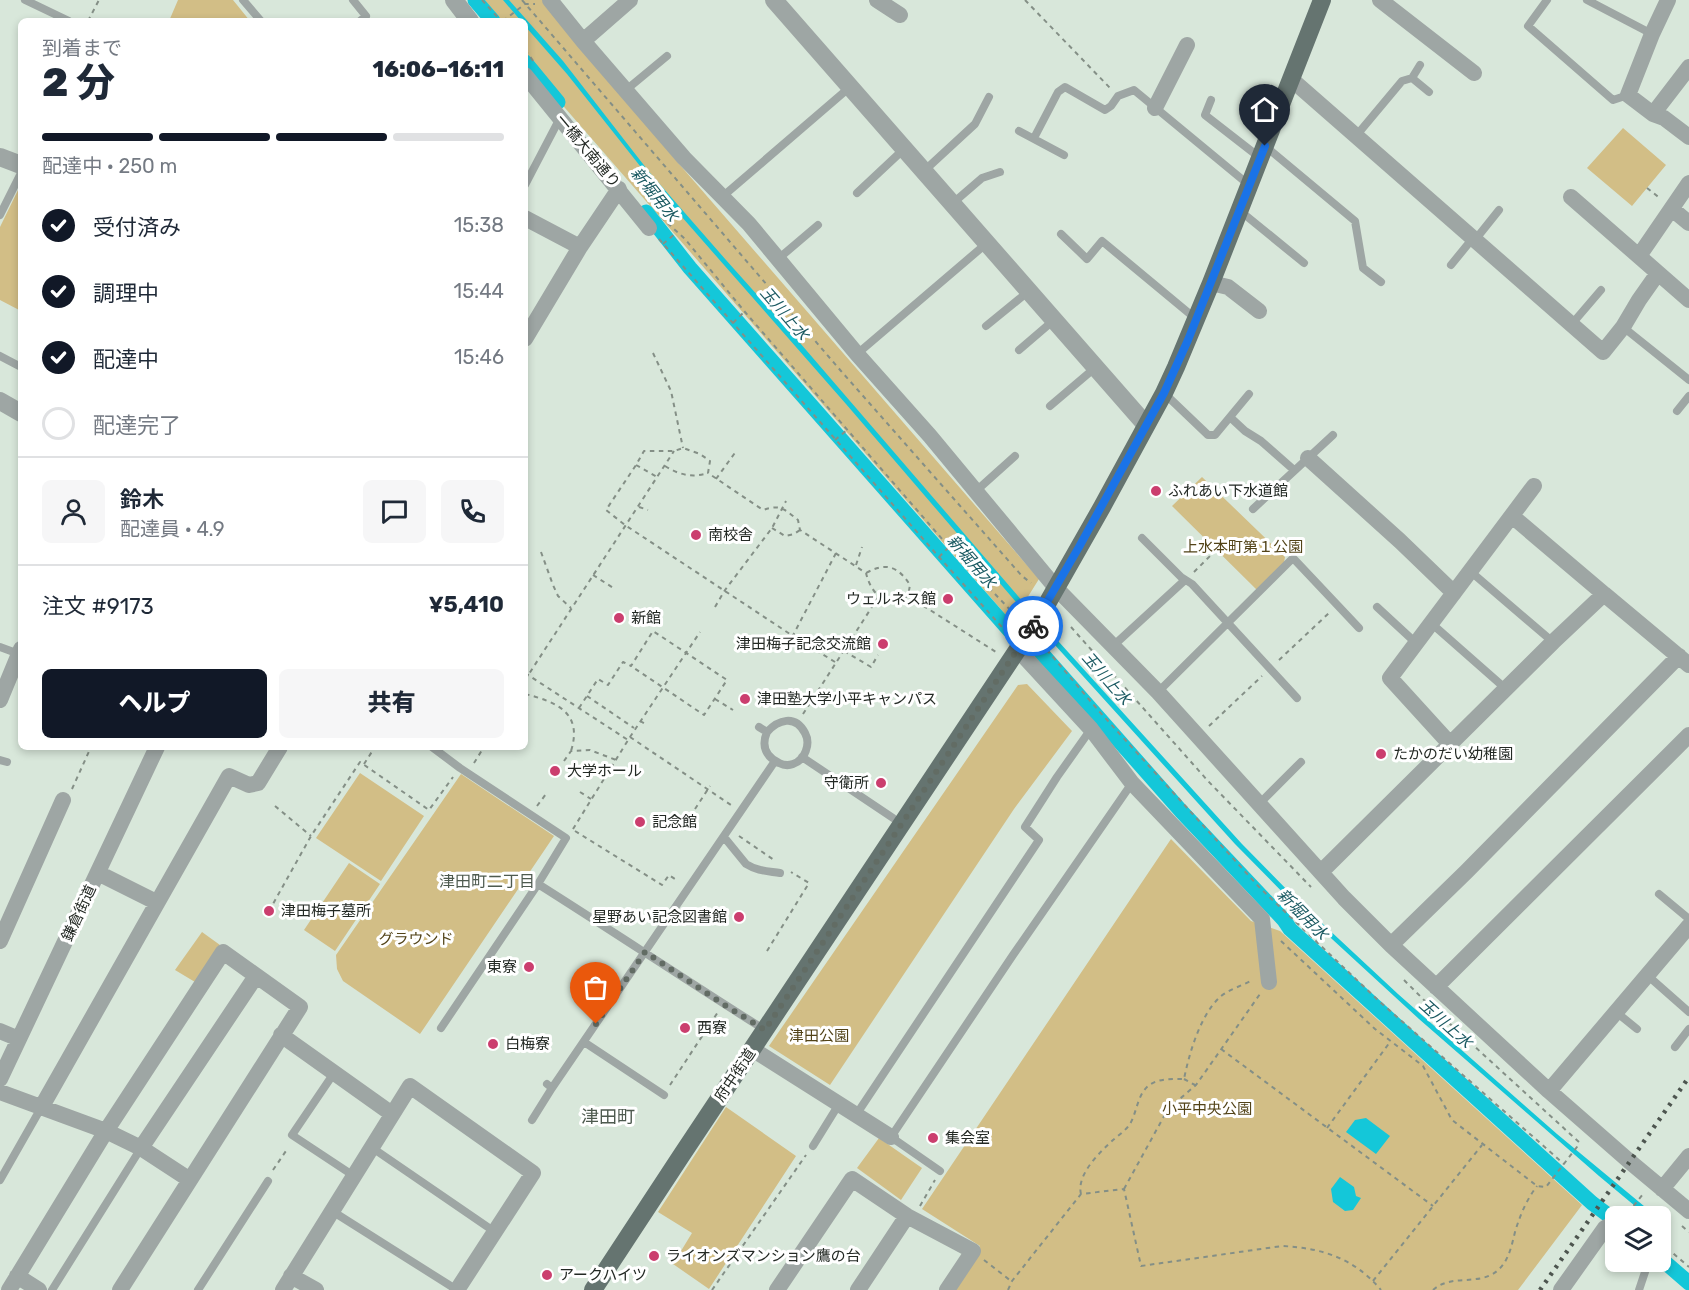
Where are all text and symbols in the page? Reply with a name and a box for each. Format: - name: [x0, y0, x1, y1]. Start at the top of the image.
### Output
- text: 到着まで: [42, 36, 122, 60]
- text: 16:06–16:11: [373, 56, 504, 83]
- text: 2 分: [42, 60, 115, 106]
- pin: [1239, 84, 1290, 146]
- icon: home: [1248, 93, 1281, 126]
- street label: 一橋大南通り: [552, 111, 624, 191]
- text: 配達中 · 250 m: [42, 154, 177, 178]
- water label: 新堀用水: [627, 163, 683, 227]
- icon: check: [42, 209, 75, 242]
- text: 15:38: [454, 213, 504, 237]
- text: 受付済み: [93, 214, 181, 241]
- icon: check: [42, 275, 75, 308]
- text: 15:44: [454, 279, 504, 303]
- text: 調理中: [93, 280, 159, 307]
- water label: 玉川上水: [756, 283, 814, 345]
- icon: check: [42, 341, 75, 374]
- text: 15:46: [454, 345, 504, 369]
- text: 配達中: [93, 346, 159, 373]
- text: 配達完了: [93, 412, 181, 439]
- button: person: [42, 480, 105, 543]
- button: chat: [363, 480, 426, 543]
- button: phone: [441, 480, 504, 543]
- place label: ふれあい下水道館: [1168, 482, 1288, 500]
- marker: ふれあい下水道館: [1149, 484, 1163, 498]
- text: 鈴木: [120, 486, 164, 513]
- text: 配達員 · 4.9: [120, 517, 225, 541]
- place label: 南校舎: [708, 526, 753, 544]
- marker: 南校舎: [689, 528, 703, 542]
- water label: 新堀用水: [943, 531, 1001, 593]
- park label: 上水本町第１公園: [1183, 538, 1303, 556]
- place label: ウェルネス館: [846, 590, 936, 608]
- text: ¥5,410: [428, 591, 504, 618]
- marker: ウェルネス館: [941, 592, 955, 606]
- text: 注文 #9173: [42, 593, 154, 620]
- courier: [1003, 596, 1063, 656]
- place label: 新館: [631, 609, 661, 627]
- icon: bike: [1017, 610, 1050, 643]
- marker: 新館: [612, 611, 626, 625]
- place label: 津田梅子記念交流館: [736, 635, 871, 653]
- marker: 津田梅子記念交流館: [876, 637, 890, 651]
- water label: 玉川上水: [1078, 648, 1136, 710]
- button: ヘルプ: [42, 669, 267, 738]
- button: 共有: [279, 669, 504, 738]
- place label: 津田塾大学小平キャンパス: [757, 690, 937, 708]
- marker: 津田塾大学小平キャンパス: [738, 692, 752, 706]
- place label: たかのだい幼稚園: [1393, 745, 1513, 763]
- marker: たかのだい幼稚園: [1374, 747, 1388, 761]
- place label: 大学ホール: [567, 762, 642, 780]
- marker: 大学ホール: [548, 764, 562, 778]
- place label: 守衛所: [824, 774, 869, 792]
- marker: 守衛所: [874, 776, 888, 790]
- place label: 記念館: [652, 813, 697, 831]
- marker: 記念館: [633, 815, 647, 829]
- district label: 津田町二丁目: [439, 872, 535, 891]
- street label: 鎌倉街道: [58, 882, 100, 944]
- water label: 新堀用水: [1273, 885, 1333, 945]
- place label: 津田梅子墓所: [281, 902, 371, 920]
- marker: 津田梅子墓所: [262, 904, 276, 918]
- place label: 星野あい記念図書館: [592, 908, 727, 926]
- marker: 星野あい記念図書館: [732, 910, 746, 924]
- park label: グラウンド: [378, 930, 454, 948]
- place label: 東寮: [487, 958, 517, 976]
- marker: 東寮: [522, 960, 536, 974]
- pin: [570, 962, 621, 1024]
- icon: bag: [579, 971, 612, 1004]
- water label: 玉川上水: [1416, 995, 1477, 1053]
- place label: 西寮: [697, 1019, 727, 1037]
- marker: 西寮: [678, 1021, 692, 1035]
- park label: 津田公園: [789, 1027, 849, 1045]
- place label: 白梅寮: [505, 1035, 550, 1053]
- marker: 白梅寮: [486, 1037, 500, 1051]
- street label: 府中街道: [711, 1045, 759, 1105]
- park label: 小平中央公園: [1162, 1100, 1252, 1118]
- district label: 津田町: [581, 1106, 635, 1128]
- place label: 集会室: [945, 1129, 990, 1147]
- marker: 集会室: [926, 1131, 940, 1145]
- map controls: [1605, 1206, 1671, 1272]
- button: layers: [1605, 1206, 1671, 1272]
- place label: ライオンズマンション鷹の台: [666, 1247, 861, 1265]
- marker: ライオンズマンション鷹の台: [647, 1249, 661, 1263]
- place label: アークハイツ: [559, 1266, 647, 1284]
- marker: アークハイツ: [540, 1268, 554, 1282]

